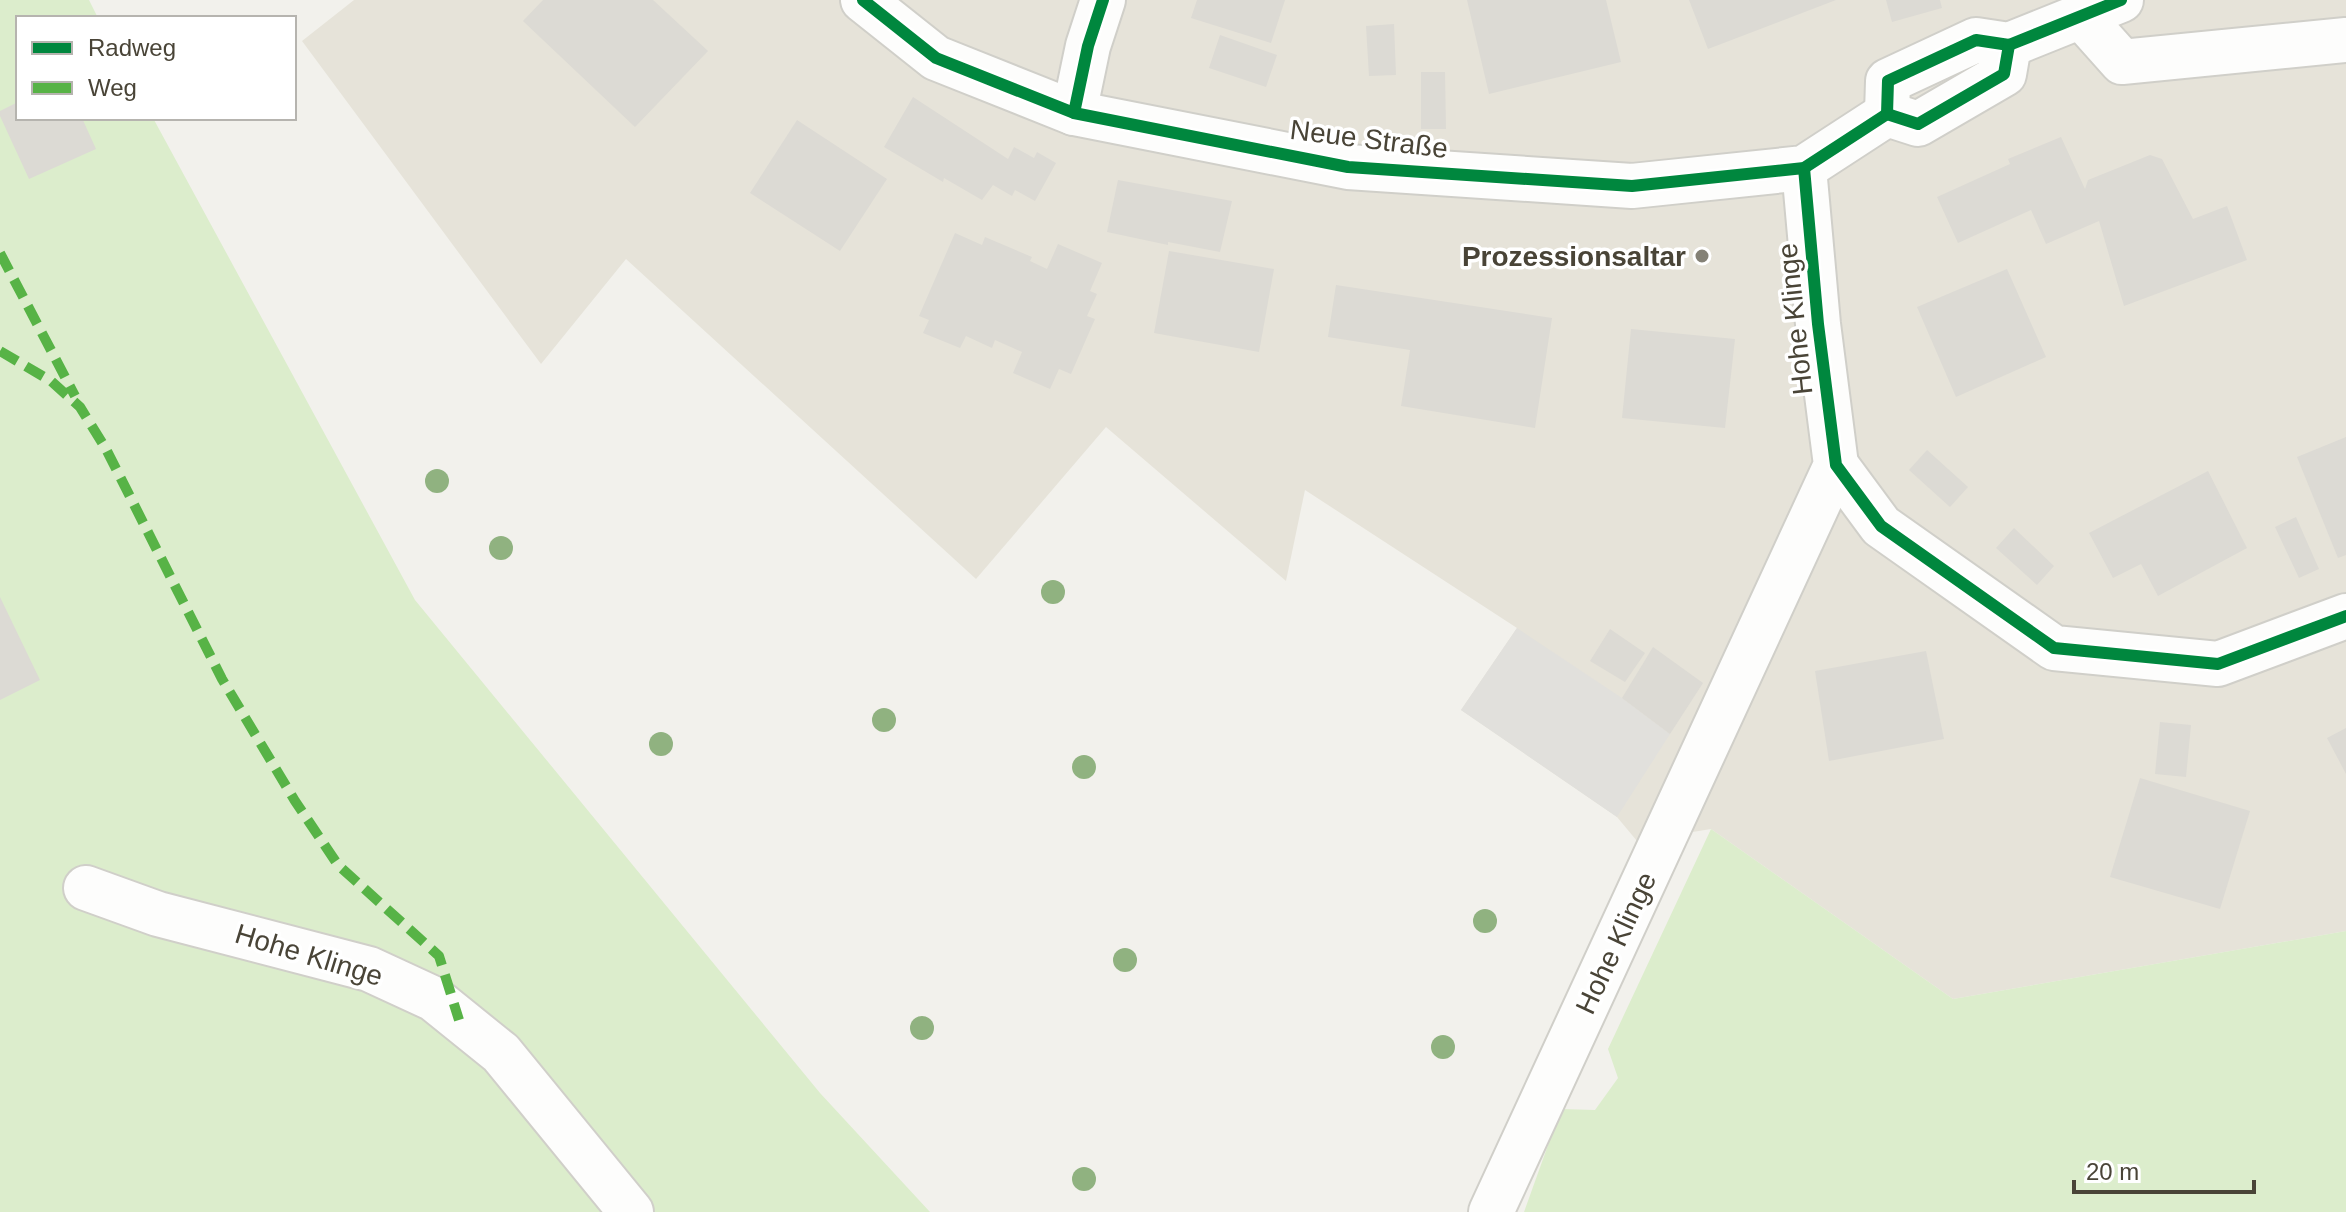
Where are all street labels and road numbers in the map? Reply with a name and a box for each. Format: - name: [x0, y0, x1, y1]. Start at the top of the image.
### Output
- street label: Neue Straße: [1288, 114, 1450, 164]
- street label: Hohe Klinge: [1772, 242, 1818, 396]
- street label: Hohe Klinge: [1570, 867, 1662, 1019]
- street label: Hohe Klinge: [232, 918, 386, 992]

